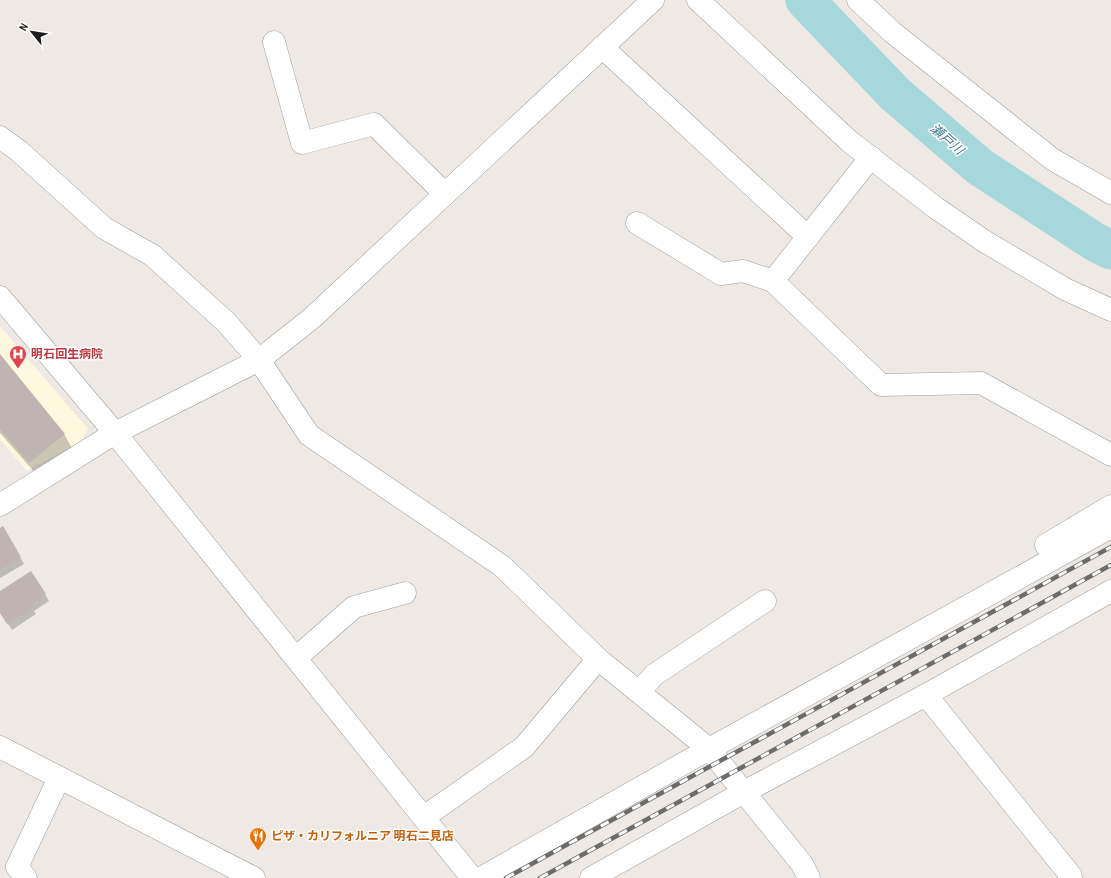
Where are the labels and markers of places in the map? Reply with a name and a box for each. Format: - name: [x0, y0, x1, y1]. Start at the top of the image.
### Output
- hospital icon: 明石回生病院: [8, 344, 28, 369]
- place label: 明石回生病院: [31, 346, 103, 362]
- restaurant icon: ピザ・カリフォルニア 明石二見店: [248, 826, 268, 851]
- place label: ピザ・カリフォルニア 明石二見店: [271, 828, 454, 844]

